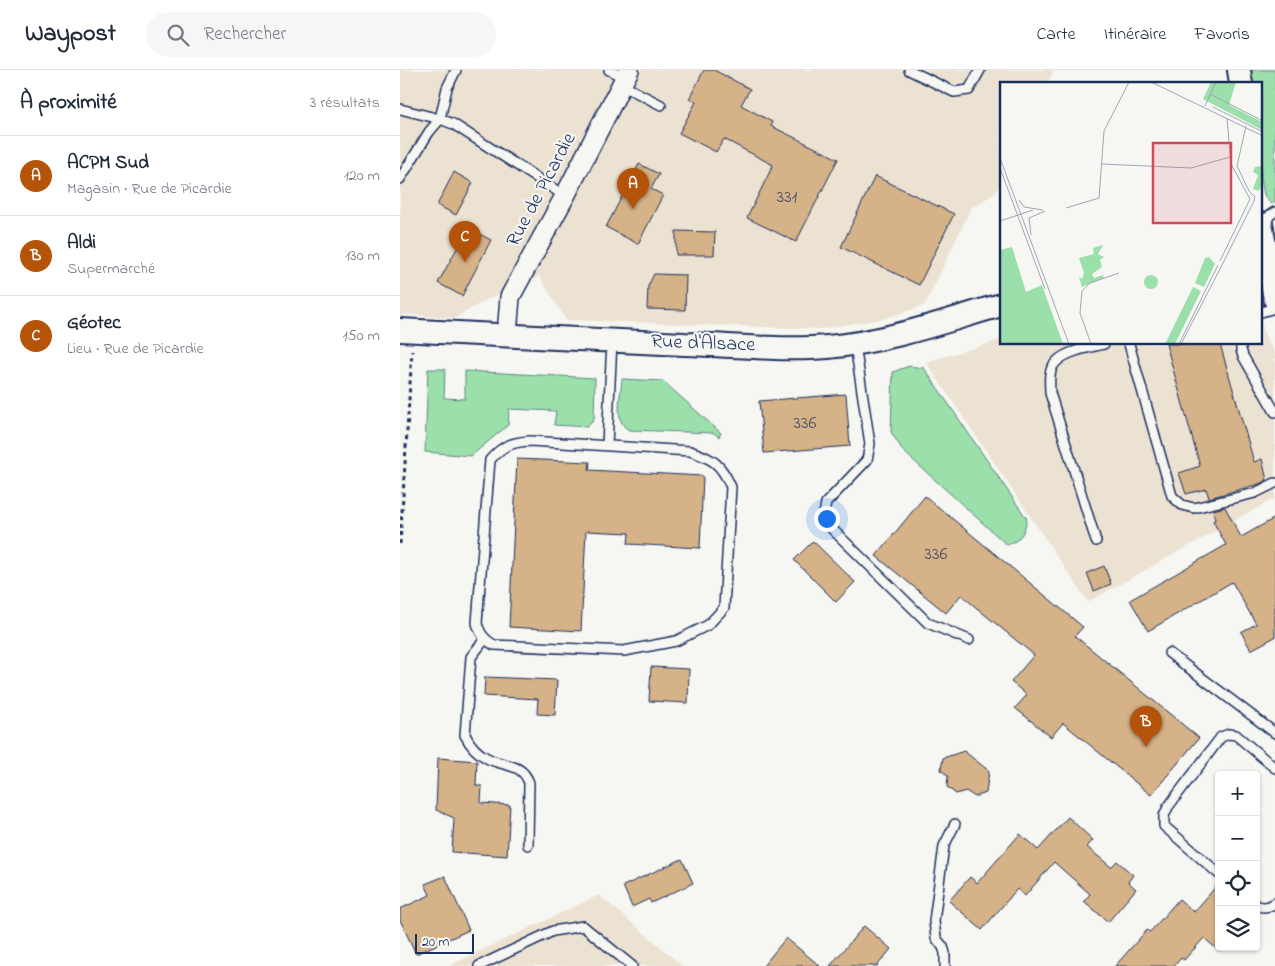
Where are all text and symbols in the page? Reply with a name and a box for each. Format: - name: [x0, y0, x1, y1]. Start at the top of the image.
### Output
- search box: [146, 12, 496, 57]
- text: Waypost: [25, 17, 116, 52]
- icon: search: [164, 21, 192, 49]
- text: Rechercher: [204, 21, 286, 48]
- text: Carte: [1036, 22, 1076, 48]
- text: Itinéraire: [1104, 22, 1166, 48]
- text: Favoris: [1194, 22, 1250, 48]
- inset map: [1000, 82, 1262, 345]
- text: À proximité: [20, 88, 117, 118]
- text: 3 résultats: [310, 91, 380, 115]
- street label: Rue de Picardie: [500, 128, 584, 252]
- text: ACPM Sud: [67, 150, 149, 177]
- text: A: [31, 164, 41, 188]
- text: 120 m: [344, 164, 380, 188]
- pin: A: [617, 168, 649, 209]
- text: Magasin · Rue de Picardie: [67, 177, 232, 201]
- house number: 331: [777, 185, 798, 211]
- pin: C: [449, 221, 481, 262]
- text: Aldi: [67, 230, 96, 257]
- text: B: [31, 244, 41, 268]
- text: 130 m: [345, 244, 380, 268]
- text: Supermarché: [67, 257, 155, 281]
- text: Géotec: [67, 310, 121, 337]
- text: C: [32, 324, 40, 348]
- text: 150 m: [342, 324, 380, 348]
- street label: Rue d'Alsace: [650, 328, 756, 360]
- text: Lieu · Rue de Picardie: [67, 337, 204, 361]
- house number: 336: [794, 411, 816, 437]
- your location: [814, 506, 840, 532]
- house number: 336: [925, 542, 947, 568]
- pin: B: [1130, 706, 1162, 747]
- map controls: [1215, 771, 1260, 951]
- button: +: [1215, 771, 1260, 816]
- button: −: [1215, 816, 1260, 861]
- button: locate: [1215, 861, 1260, 906]
- button: layers: [1215, 906, 1260, 951]
- scale bar: [415, 931, 474, 954]
- text: 20 m: [422, 932, 449, 953]

